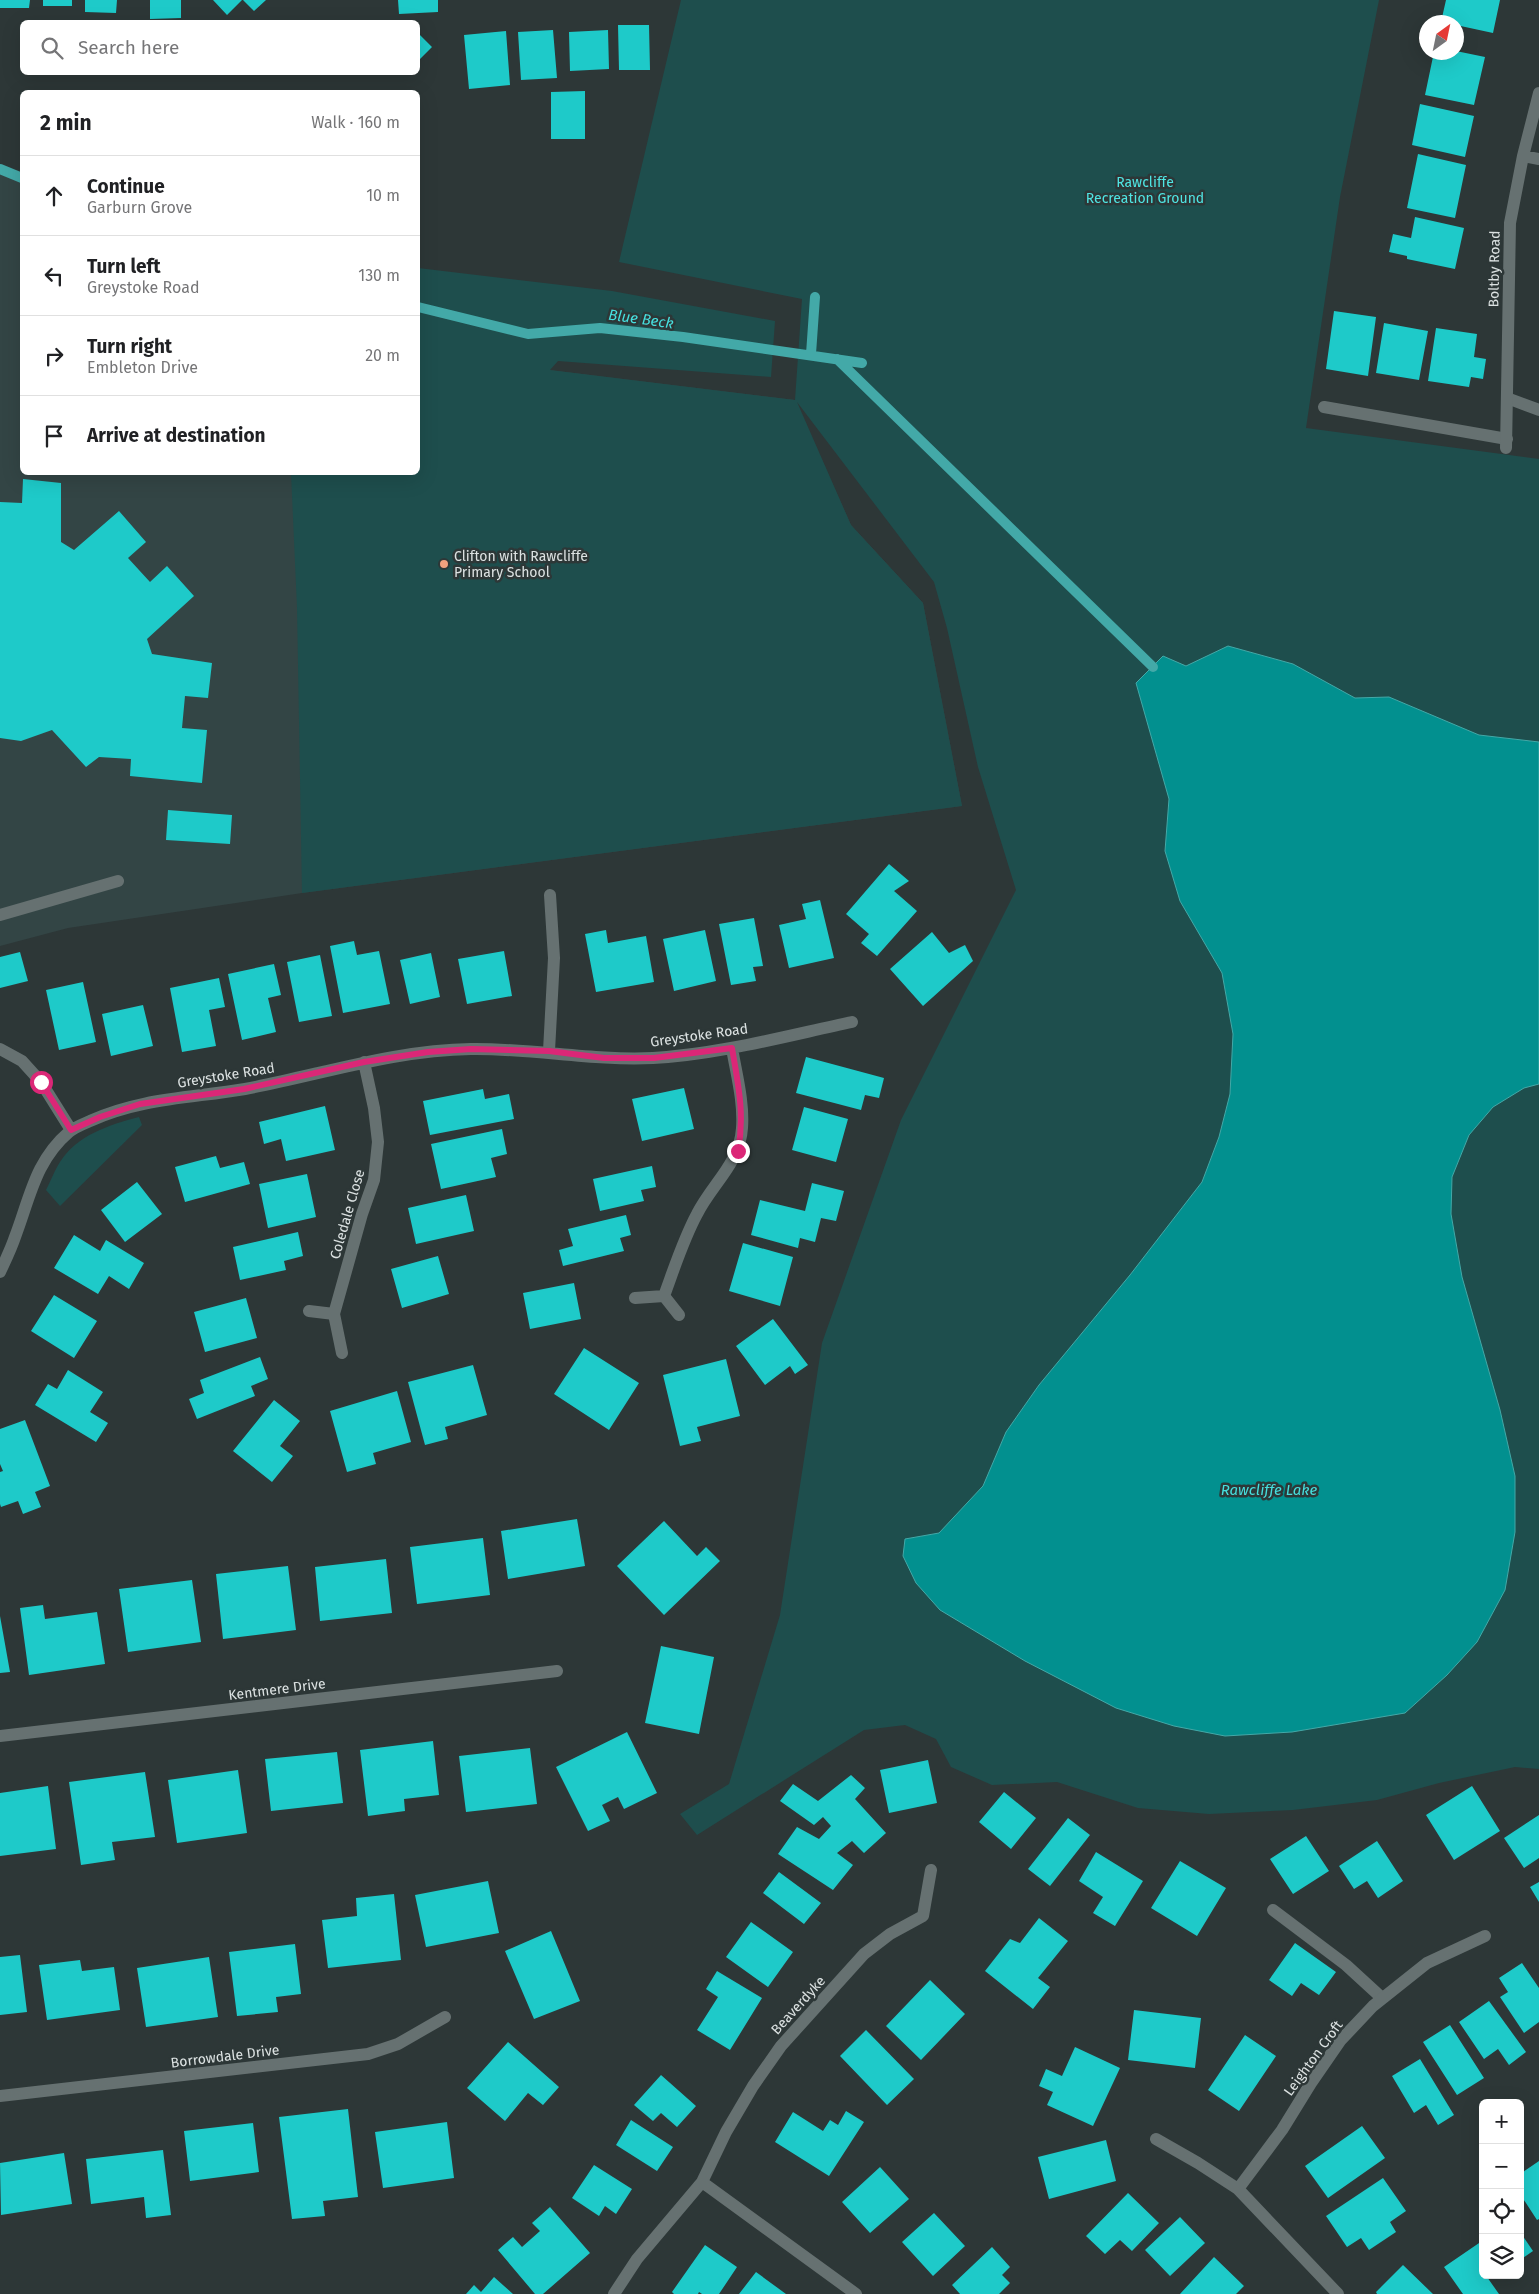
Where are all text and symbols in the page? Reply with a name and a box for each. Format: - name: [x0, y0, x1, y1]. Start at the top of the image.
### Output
- north arrow: [1419, 15, 1464, 60]
- search box: [20, 20, 420, 75]
- icon: search: [38, 34, 66, 62]
- text: Search here: [78, 36, 179, 59]
- text: 2 min: [40, 110, 92, 136]
- text: Walk · 160 m: [311, 113, 400, 132]
- park label: Rawcliffe Recreation Ground: [1086, 174, 1204, 207]
- text: Continue: [87, 175, 165, 198]
- icon: ahead: [40, 182, 68, 210]
- text: 10 m: [366, 186, 400, 205]
- text: Garburn Grove: [87, 198, 192, 217]
- street label: Boltby Road: [1485, 230, 1504, 308]
- text: Turn left: [87, 255, 161, 278]
- icon: left: [40, 262, 68, 290]
- text: 130 m: [358, 266, 400, 285]
- text: Greystoke Road: [87, 278, 199, 297]
- water label: Blue Beck: [607, 306, 675, 332]
- text: Turn right: [87, 335, 172, 358]
- icon: right: [40, 342, 68, 370]
- text: 20 m: [365, 346, 400, 365]
- text: Embleton Drive: [87, 358, 198, 377]
- icon: arrive: [40, 422, 68, 450]
- text: Arrive at destination: [87, 424, 266, 447]
- place label: Clifton with Rawcliffe Primary School: [454, 548, 588, 581]
- marker: Clifton with Rawcliffe Primary School: [438, 558, 450, 570]
- street label: Greystoke Road: [649, 1020, 749, 1051]
- street label: Greystoke Road: [176, 1059, 276, 1092]
- route start: [30, 1071, 53, 1094]
- route end: [727, 1140, 750, 1163]
- street label: Coledale Close: [327, 1167, 368, 1261]
- water label: Rawcliffe Lake: [1221, 1481, 1317, 1499]
- street label: Kentmere Drive: [228, 1675, 327, 1704]
- street label: Beaverdyke: [768, 1973, 829, 2038]
- street label: Leighton Croft: [1280, 2016, 1347, 2099]
- street label: Borrowdale Drive: [170, 2041, 280, 2072]
- map controls: [1479, 2099, 1524, 2279]
- button: +: [1479, 2099, 1524, 2144]
- button: −: [1479, 2144, 1524, 2189]
- button: locate: [1479, 2189, 1524, 2234]
- button: layers: [1479, 2234, 1524, 2279]

